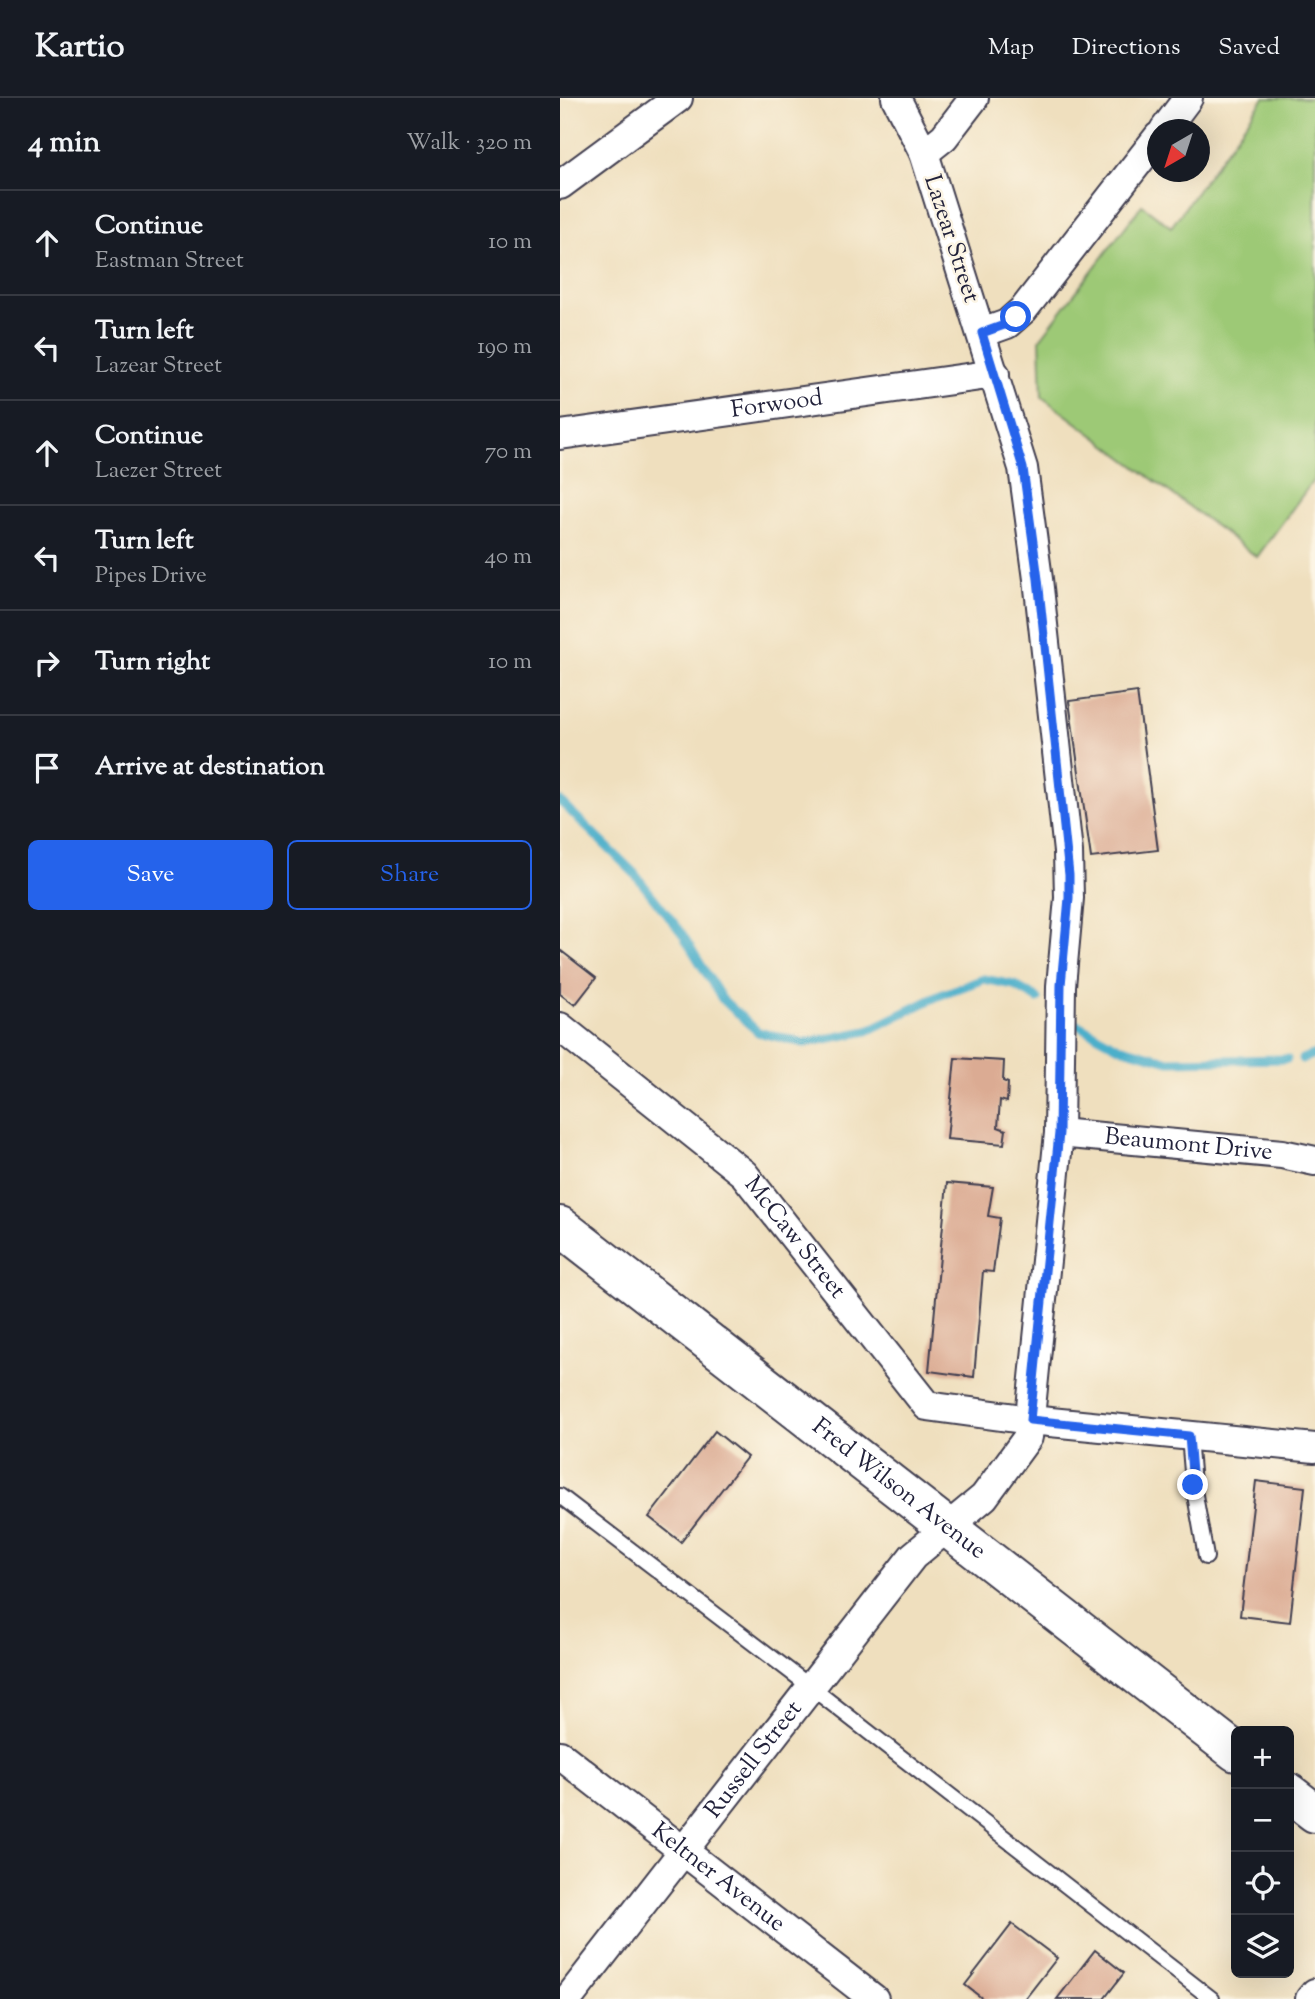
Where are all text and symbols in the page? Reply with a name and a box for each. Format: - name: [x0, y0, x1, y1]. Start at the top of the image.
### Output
- text: Kartio: [35, 24, 125, 72]
- text: Map: [988, 31, 1034, 65]
- text: Directions: [1072, 31, 1180, 65]
- text: Saved: [1218, 31, 1280, 65]
- north arrow: [1147, 119, 1210, 182]
- text: 4 min: [28, 122, 101, 165]
- text: Walk · 320 m: [406, 127, 532, 160]
- street label: Lazear Street: [914, 171, 988, 307]
- text: Continue: [95, 208, 203, 245]
- icon: ahead: [28, 224, 66, 262]
- text: 10 m: [488, 226, 532, 259]
- text: Eastman Street: [95, 245, 244, 278]
- route start: [1000, 301, 1031, 332]
- text: Turn left: [95, 313, 194, 350]
- icon: left: [28, 329, 66, 367]
- text: 190 m: [477, 331, 532, 364]
- text: Lazear Street: [95, 350, 222, 383]
- street label: Forwood: [729, 381, 825, 428]
- text: Continue: [95, 418, 203, 455]
- icon: ahead: [28, 434, 66, 472]
- text: 70 m: [485, 436, 532, 469]
- text: Laezer Street: [95, 455, 222, 488]
- text: Turn left: [95, 523, 194, 560]
- icon: left: [28, 539, 66, 577]
- text: 40 m: [485, 541, 532, 574]
- text: Pipes Drive: [95, 560, 207, 593]
- icon: right: [28, 644, 66, 682]
- text: Turn right: [95, 644, 210, 681]
- text: 10 m: [488, 646, 532, 679]
- icon: arrive: [28, 749, 66, 787]
- text: Arrive at destination: [95, 749, 325, 786]
- button: Save: [28, 840, 273, 910]
- button: Share: [287, 840, 532, 910]
- street label: Beaumont Drive: [1103, 1120, 1274, 1170]
- street label: McCaw Street: [735, 1170, 853, 1306]
- street label: Fred Wilson Avenue: [804, 1411, 993, 1568]
- route end: [1177, 1469, 1208, 1500]
- street label: Russell Street: [697, 1694, 811, 1826]
- map controls: [1231, 1726, 1294, 1978]
- button: +: [1231, 1726, 1294, 1789]
- button: −: [1231, 1789, 1294, 1852]
- street label: Keltner Avenue: [644, 1815, 792, 1941]
- button: locate: [1231, 1852, 1294, 1915]
- button: layers: [1231, 1915, 1294, 1978]

